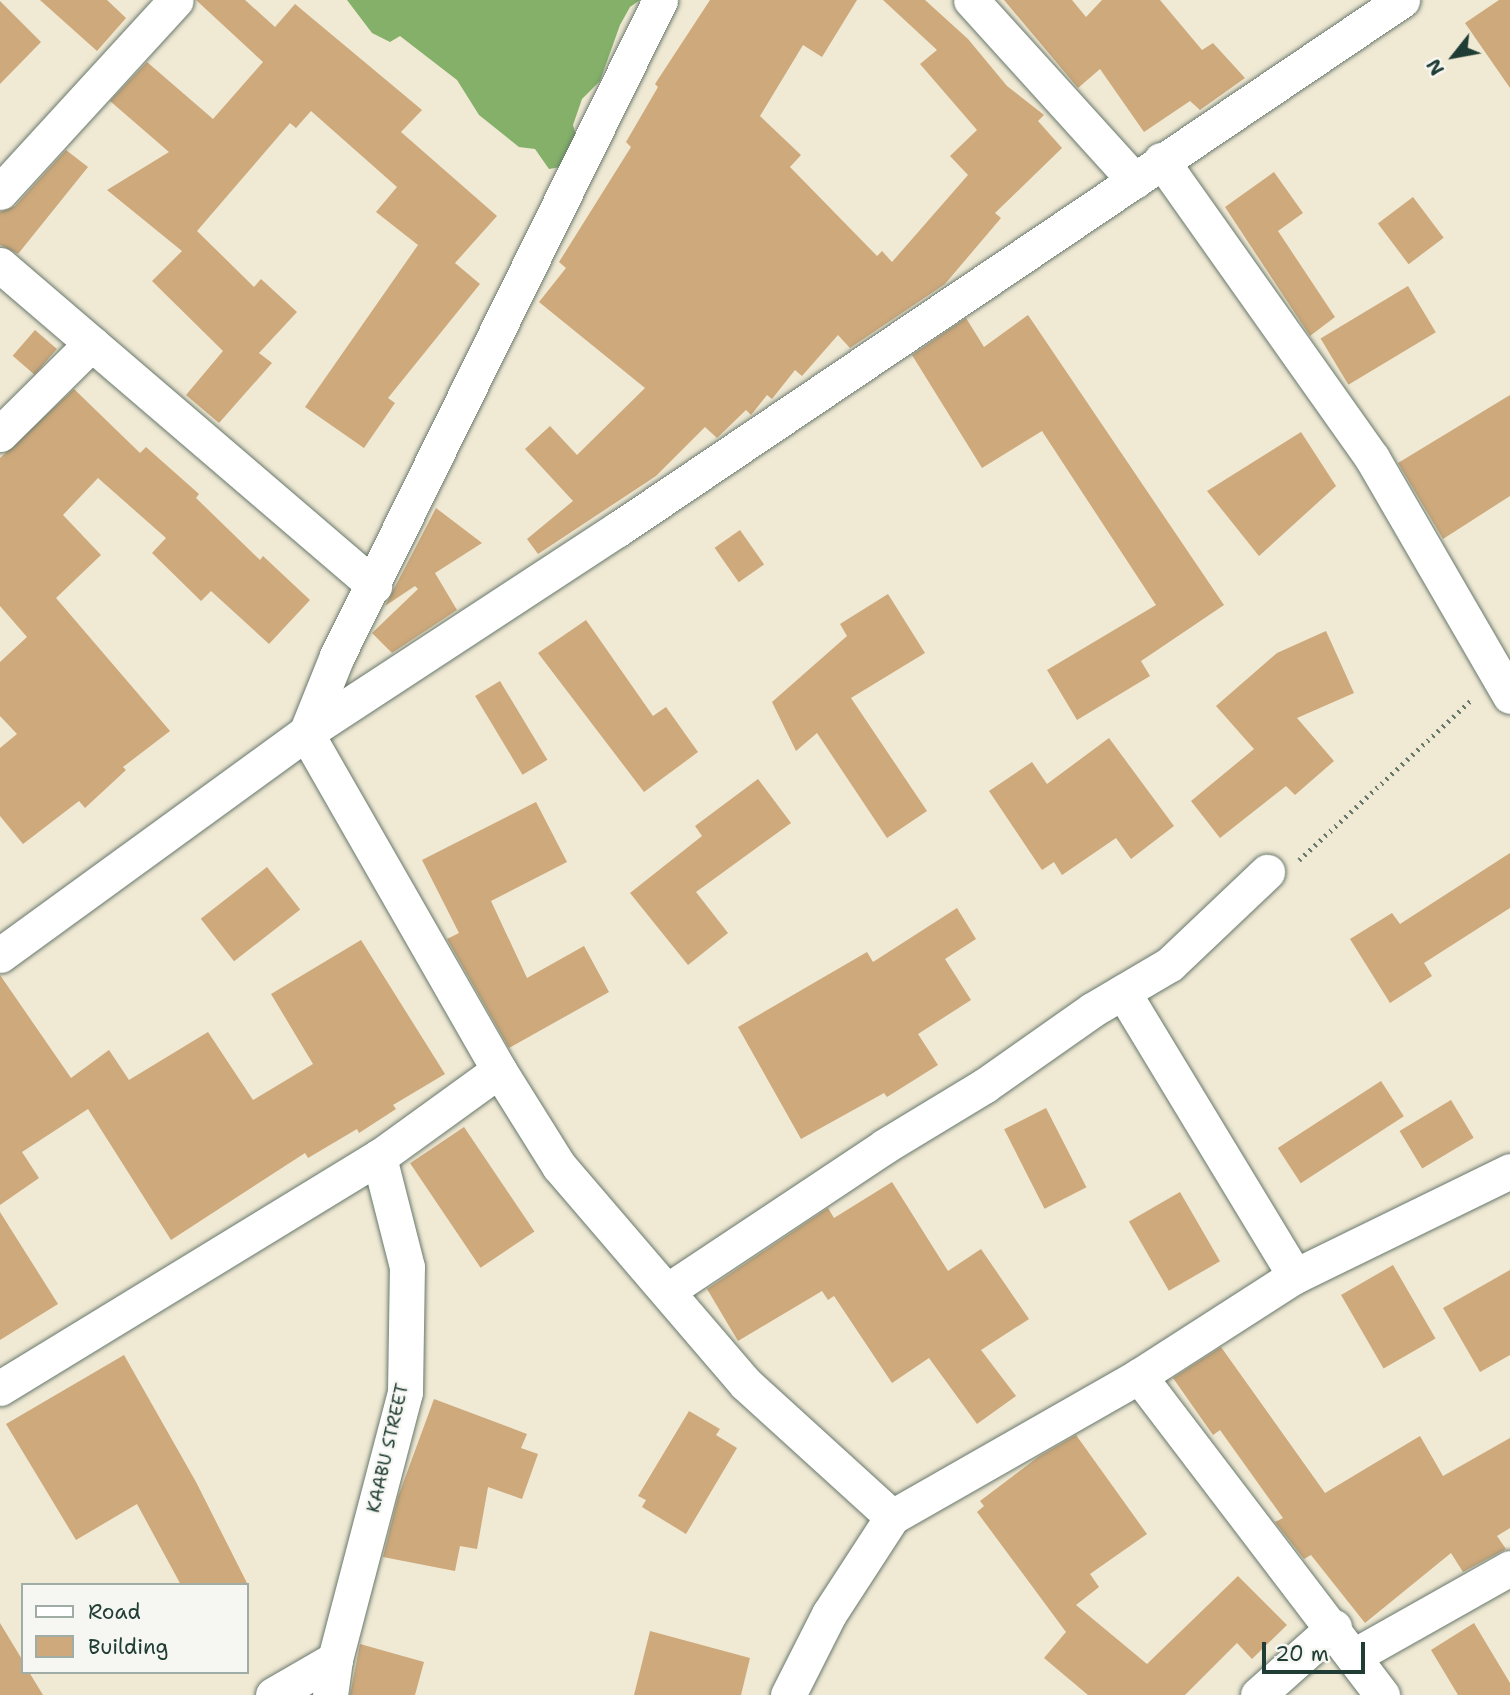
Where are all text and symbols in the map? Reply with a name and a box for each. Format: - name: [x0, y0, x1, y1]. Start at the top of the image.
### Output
- north arrow: [1419, 21, 1489, 91]
- text: N: [1421, 54, 1450, 80]
- street label: KAABU STREET: [363, 1381, 413, 1515]
- legend: [21, 1583, 248, 1674]
- text: Road: [88, 1598, 141, 1626]
- scale bar: [1265, 1628, 1368, 1672]
- text: Building: [88, 1633, 168, 1661]
- text: 20 m: [1275, 1640, 1329, 1668]

